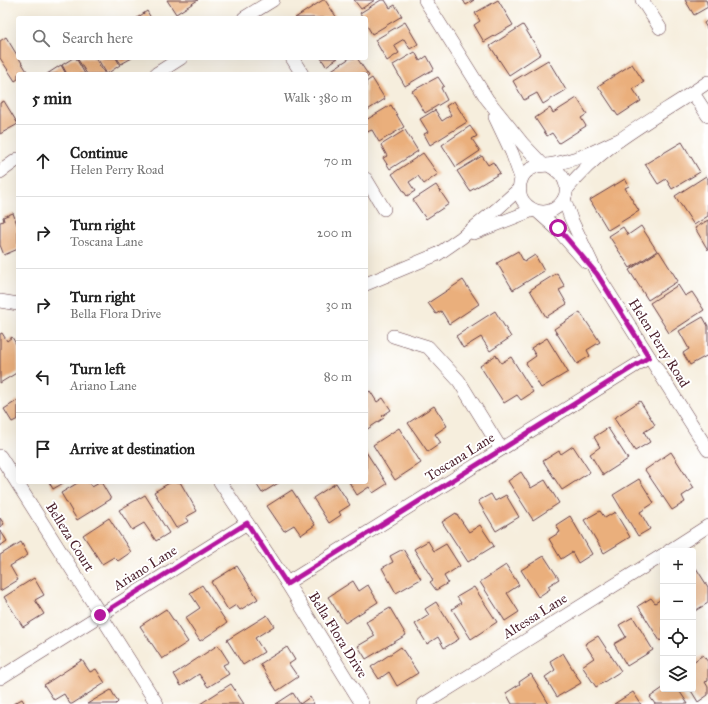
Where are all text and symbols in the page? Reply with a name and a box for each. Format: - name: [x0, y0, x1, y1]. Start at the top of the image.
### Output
- search box: [16, 16, 368, 60]
- icon: search: [30, 27, 52, 49]
- text: Search here: [62, 29, 133, 47]
- text: 5 min: [32, 88, 72, 109]
- text: Walk · 380 m: [283, 90, 352, 106]
- text: Continue: [70, 144, 128, 162]
- icon: ahead: [32, 150, 54, 172]
- text: 70 m: [324, 153, 352, 169]
- text: Helen Perry Road: [70, 162, 164, 178]
- text: Turn right: [70, 216, 135, 234]
- route start: [549, 219, 567, 237]
- icon: right: [32, 222, 54, 244]
- text: 200 m: [317, 225, 352, 241]
- text: Toscana Lane: [70, 234, 143, 250]
- text: Turn right: [70, 288, 135, 306]
- icon: right: [32, 294, 54, 316]
- street label: Helen Perry Road: [625, 296, 693, 390]
- text: 30 m: [326, 297, 352, 313]
- text: Bella Flora Drive: [70, 306, 161, 322]
- text: Turn left: [70, 360, 126, 378]
- icon: left: [32, 366, 54, 388]
- text: 80 m: [324, 369, 352, 385]
- text: Ariano Lane: [70, 378, 137, 394]
- street label: Toscana Lane: [422, 429, 498, 485]
- icon: arrive: [32, 438, 54, 460]
- text: Arrive at destination: [70, 440, 195, 458]
- street label: Belleza Court: [42, 499, 98, 575]
- street label: Ariano Lane: [109, 542, 180, 595]
- map controls: [660, 548, 696, 692]
- button: +: [660, 548, 696, 584]
- button: −: [660, 584, 696, 620]
- street label: Bella Flora Drive: [305, 589, 371, 681]
- street label: Altessa Lane: [499, 589, 570, 643]
- route end: [91, 606, 109, 624]
- button: locate: [660, 620, 696, 656]
- button: layers: [660, 656, 696, 692]

